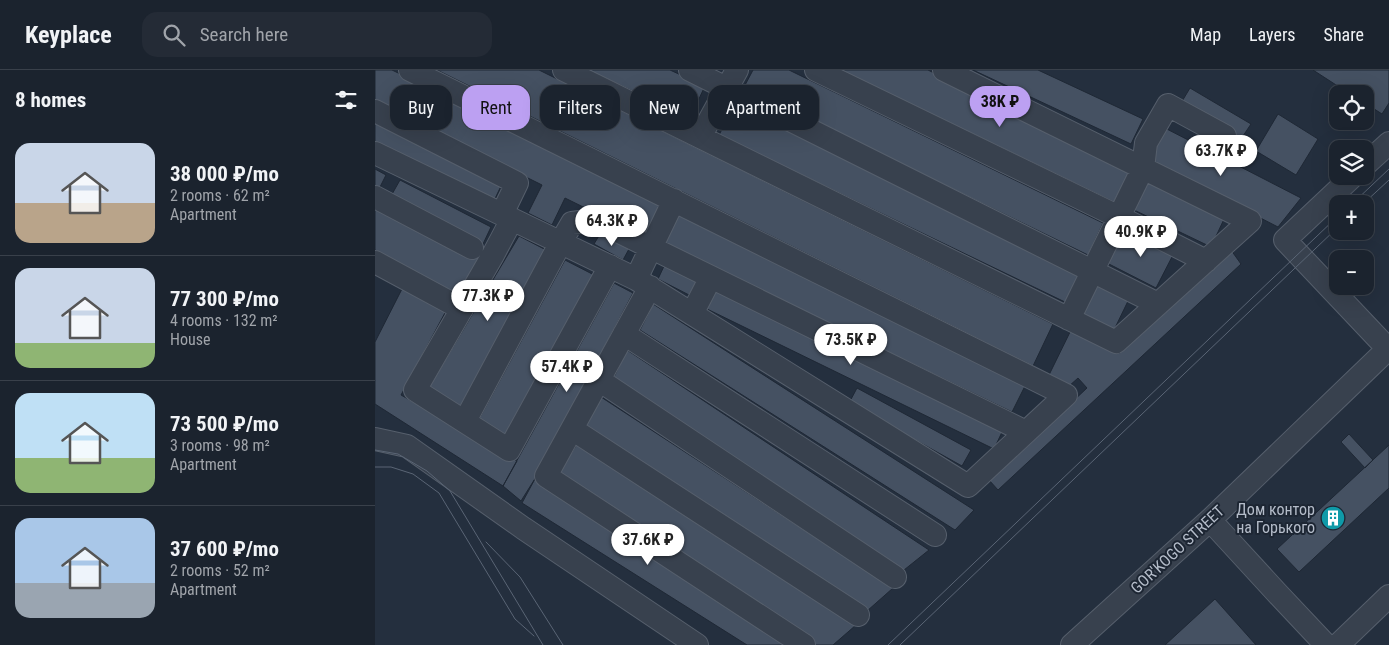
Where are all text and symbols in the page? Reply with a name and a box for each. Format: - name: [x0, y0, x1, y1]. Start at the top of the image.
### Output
- search box: [142, 12, 492, 57]
- text: Keyplace: [25, 21, 112, 49]
- icon: search: [160, 21, 188, 49]
- text: Search here: [200, 23, 288, 46]
- text: Map: [1190, 24, 1221, 45]
- text: Layers: [1249, 24, 1296, 45]
- text: Share: [1324, 24, 1364, 45]
- chip: Buy: [390, 85, 452, 130]
- chip: Rent: [462, 85, 530, 130]
- chip: Filters: [540, 85, 620, 130]
- chip: New: [630, 85, 698, 130]
- chip: Apartment: [708, 85, 819, 130]
- pin: 38K ₽: [965, 85, 1035, 128]
- map controls: [1329, 85, 1374, 295]
- button: locate: [1329, 85, 1374, 130]
- icon: filters: [332, 86, 360, 114]
- text: 8 homes: [15, 88, 86, 112]
- text: 38K ₽: [981, 92, 1019, 111]
- pin: 63.7K ₽: [1175, 134, 1267, 177]
- button: layers: [1329, 140, 1374, 185]
- text: 63.7K ₽: [1195, 141, 1247, 160]
- text: 38 000 ₽/mo: [170, 162, 279, 186]
- icon: home: [55, 163, 115, 223]
- text: 2 rooms · 62 m²: [170, 186, 270, 205]
- button: +: [1329, 195, 1374, 240]
- pin: 64.3K ₽: [566, 204, 658, 247]
- text: Apartment: [170, 205, 237, 224]
- text: 64.3K ₽: [586, 211, 638, 230]
- pin: 40.9K ₽: [1095, 216, 1187, 258]
- text: 40.9K ₽: [1115, 222, 1167, 241]
- button: −: [1329, 250, 1374, 295]
- pin: 77.3K ₽: [442, 280, 534, 322]
- text: 77.3K ₽: [462, 286, 514, 305]
- text: 77 300 ₽/mo: [170, 287, 279, 311]
- icon: home: [55, 288, 115, 348]
- text: 4 rooms · 132 m²: [170, 311, 278, 330]
- pin: 73.5K ₽: [805, 324, 897, 366]
- text: House: [170, 330, 210, 349]
- text: 73.5K ₽: [825, 330, 877, 349]
- pin: 57.4K ₽: [521, 350, 613, 393]
- text: 57.4K ₽: [541, 357, 593, 376]
- text: 73 500 ₽/mo: [170, 412, 279, 436]
- icon: home: [55, 413, 115, 473]
- text: 3 rooms · 98 m²: [170, 436, 270, 455]
- text: Apartment: [170, 455, 237, 474]
- place label: Дом контор на Горького: [1236, 500, 1315, 537]
- street label: GOR'KOGO STREET: [1127, 501, 1228, 597]
- building icon: Дом контор на Горького: [1320, 505, 1346, 531]
- pin: 37.6K ₽: [602, 524, 694, 566]
- text: 37.6K ₽: [622, 530, 674, 549]
- text: 37 600 ₽/mo: [170, 537, 279, 561]
- icon: home: [55, 538, 115, 598]
- text: 2 rooms · 52 m²: [170, 561, 270, 580]
- text: Apartment: [170, 580, 237, 599]

